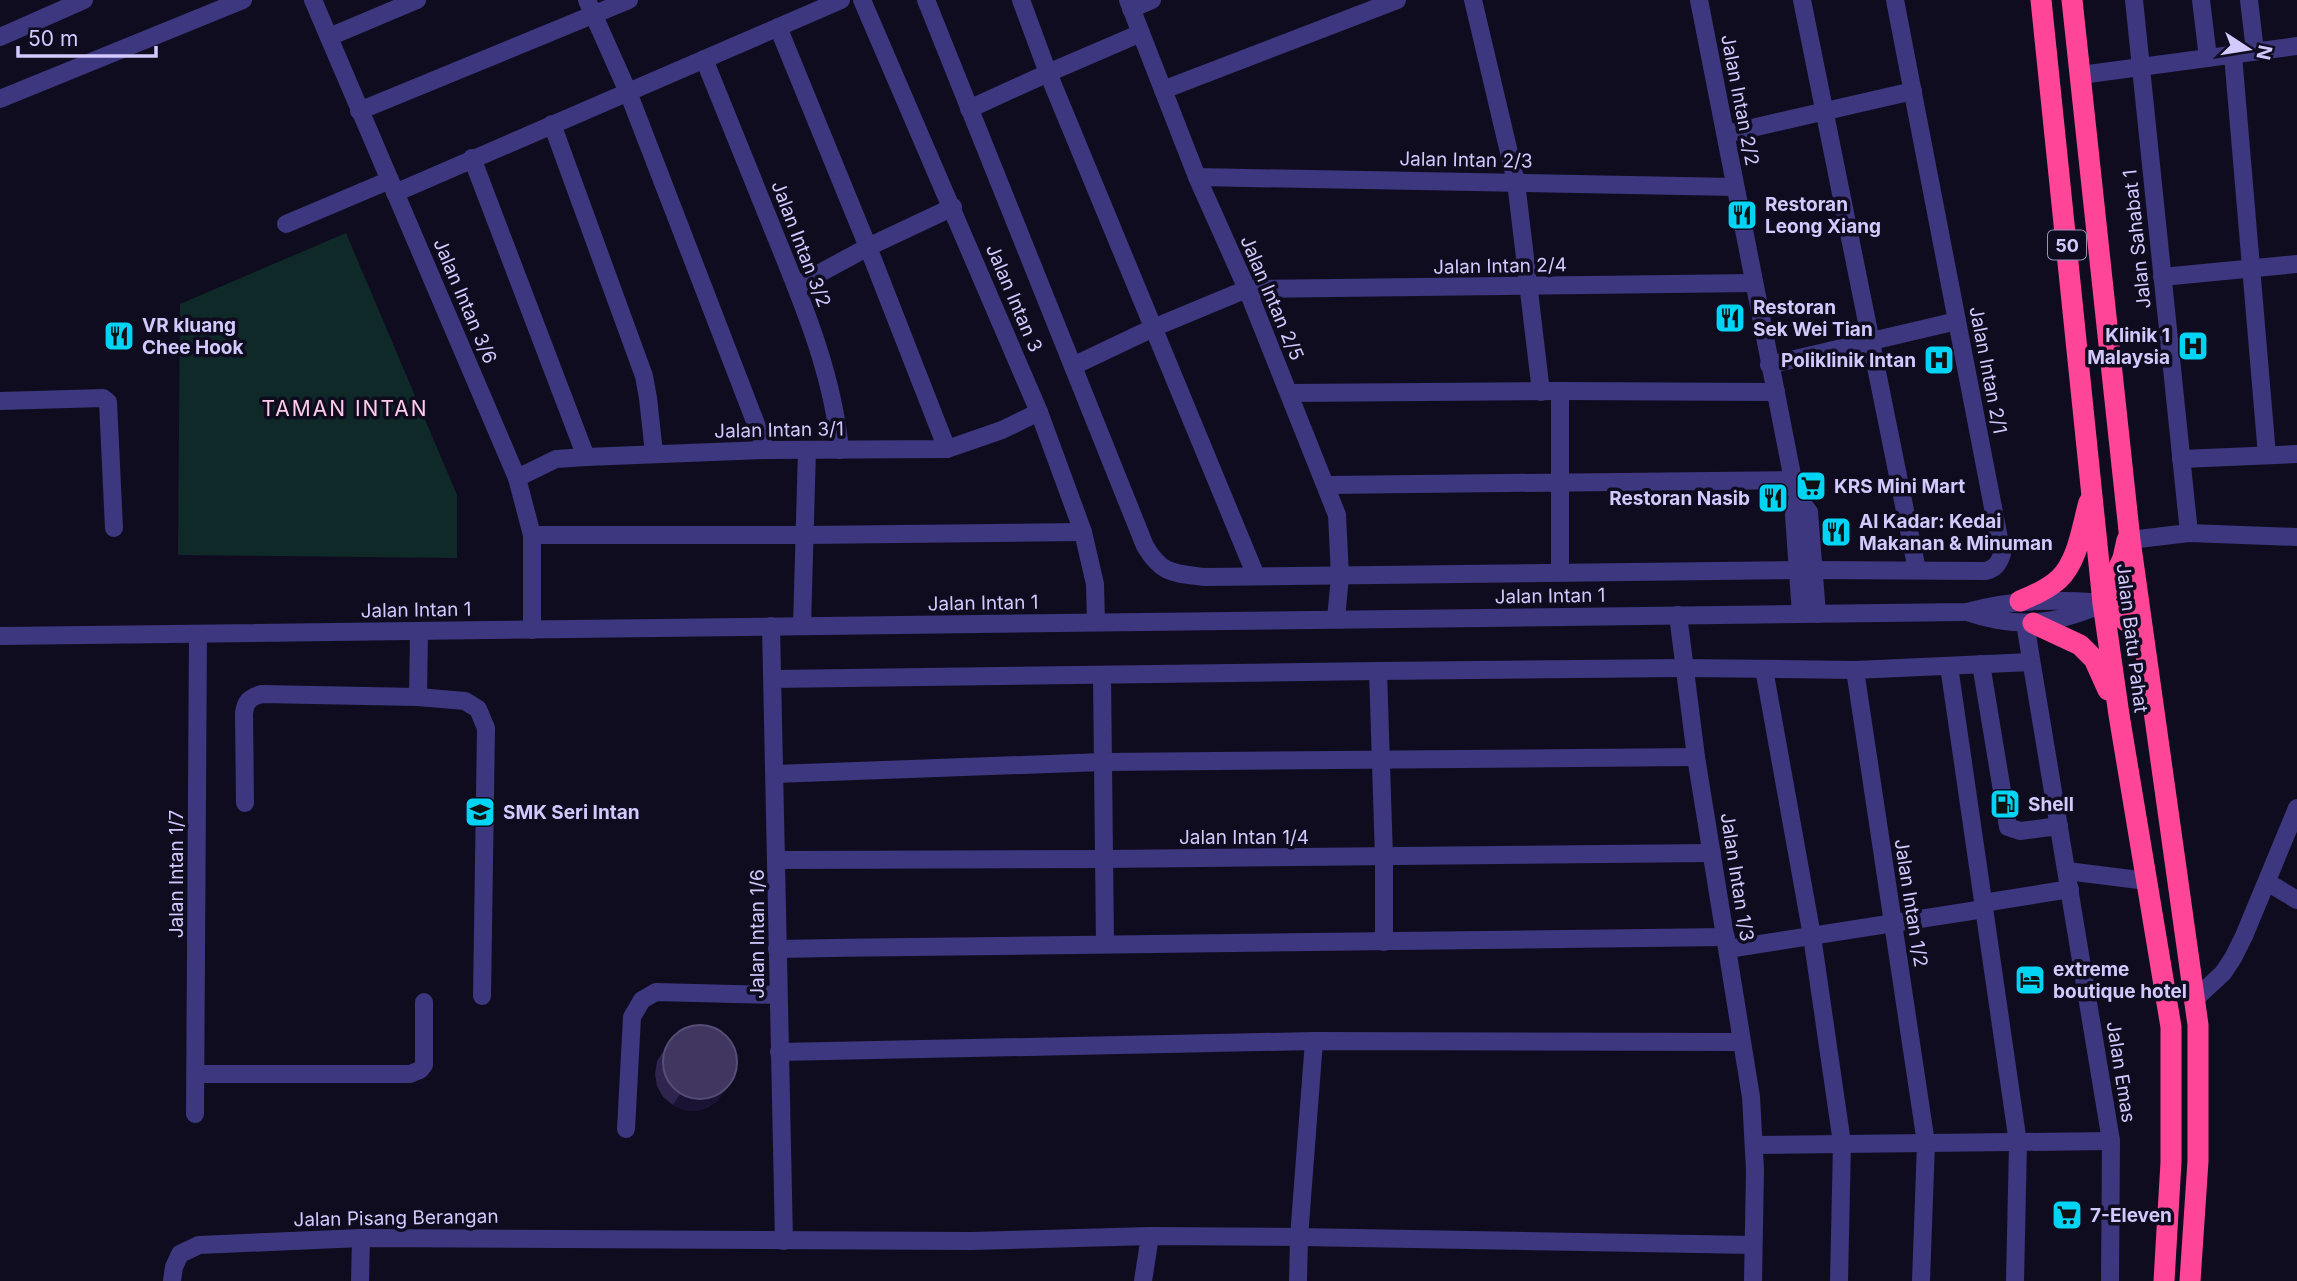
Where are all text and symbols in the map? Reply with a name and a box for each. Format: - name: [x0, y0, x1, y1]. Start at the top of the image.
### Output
- scale bar: [18, 14, 156, 58]
- north arrow: [2213, 14, 2283, 84]
- text: 50 m: [28, 26, 78, 51]
- street label: Jalan Intan 2/2: [1716, 32, 1764, 168]
- text: N: [2251, 43, 2277, 62]
- street label: Jalan Intan 2/3: [1399, 147, 1533, 173]
- street label: Jalan Sahabat 1: [2118, 168, 2156, 310]
- street label: Jalan Intan 3/2: [766, 178, 836, 310]
- place label: Restoran Leong Xiang: [1765, 193, 1881, 238]
- restaurant icon: Restoran Leong Xiang: [1725, 198, 1759, 232]
- road number: 50: [2048, 230, 2086, 260]
- street label: Jalan Intan 2/5: [1235, 232, 1309, 364]
- street label: Jalan Intan 3/6: [428, 235, 502, 367]
- street label: Jalan Intan 3: [981, 241, 1047, 355]
- street label: Jalan Intan 2/4: [1433, 253, 1567, 279]
- place label: Restoran Sek Wei Tian: [1753, 296, 1873, 341]
- restaurant icon: Restoran Sek Wei Tian: [1713, 301, 1747, 335]
- street label: Jalan Intan 2/1: [1964, 304, 2012, 436]
- place label: VR kluang Chee Hook: [142, 314, 244, 359]
- restaurant icon: VR kluang Chee Hook: [102, 319, 136, 353]
- place label: Klinik 1 Malaysia: [2087, 324, 2170, 369]
- hospital icon: Klinik 1 Malaysia: [2176, 329, 2210, 363]
- hospital icon: Poliklinik Intan: [1922, 343, 1956, 377]
- place label: Poliklinik Intan: [1781, 349, 1916, 372]
- district label: TAMAN INTAN: [262, 396, 429, 421]
- street label: Jalan Intan 3/1: [714, 417, 844, 443]
- supermarket icon: KRS Mini Mart: [1794, 469, 1828, 503]
- place label: KRS Mini Mart: [1834, 475, 1965, 498]
- restaurant icon: Restoran Nasib: [1756, 481, 1790, 515]
- place label: Restoran Nasib: [1609, 487, 1750, 510]
- place label: Al Kadar: Kedai Makanan & Minuman: [1859, 510, 2053, 555]
- restaurant icon: Al Kadar: Kedai Makanan & Minuman: [1819, 515, 1853, 549]
- street label: Jalan Batu Pahat: [2111, 562, 2153, 714]
- street label: Jalan Intan 1: [1494, 584, 1606, 608]
- street label: Jalan Intan 1: [927, 591, 1039, 615]
- street label: Jalan Intan 1: [360, 598, 472, 622]
- fuel station icon: Shell: [1988, 787, 2022, 821]
- place label: Shell: [2028, 793, 2074, 816]
- school or university icon: SMK Seri Intan: [463, 795, 497, 829]
- place label: SMK Seri Intan: [503, 801, 640, 824]
- street label: Jalan Intan 1/7: [165, 810, 188, 938]
- street label: Jalan Intan 1/3: [1716, 811, 1758, 943]
- street label: Jalan Intan 1/4: [1179, 826, 1309, 849]
- street label: Jalan Intan 1/2: [1890, 837, 1932, 969]
- street label: Jalan Intan 1/6: [746, 869, 769, 999]
- place label: extreme boutique hotel: [2053, 958, 2187, 1003]
- hotel icon: extreme boutique hotel: [2013, 963, 2047, 997]
- street label: Jalan Emas: [2102, 1020, 2140, 1124]
- supermarket icon: 7-Eleven: [2050, 1198, 2084, 1232]
- place label: 7-Eleven: [2090, 1204, 2172, 1227]
- street label: Jalan Pisang Berangan: [293, 1205, 499, 1231]

